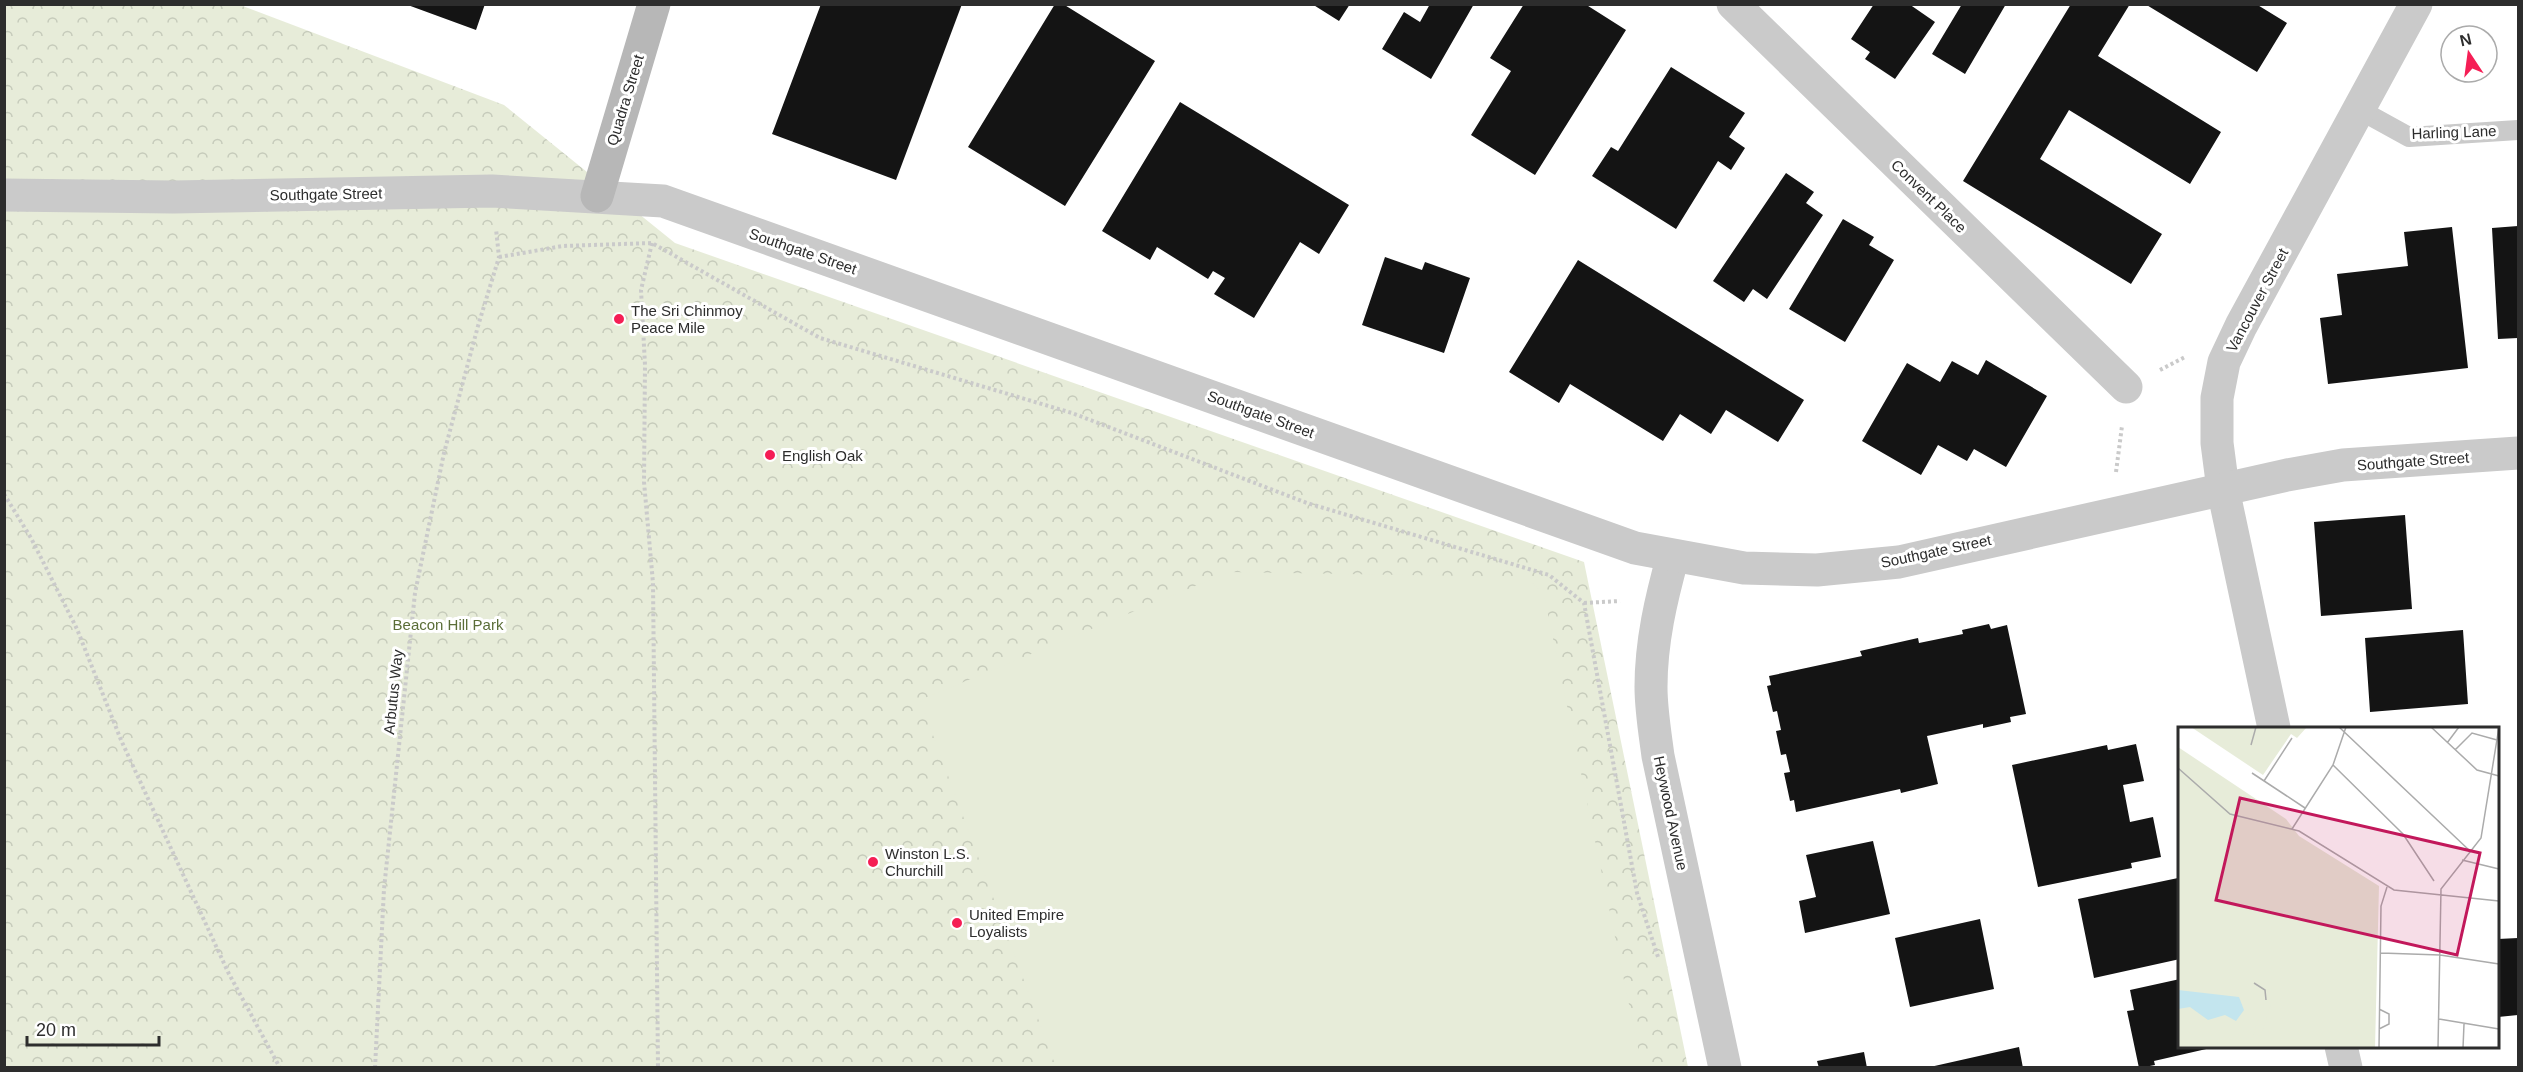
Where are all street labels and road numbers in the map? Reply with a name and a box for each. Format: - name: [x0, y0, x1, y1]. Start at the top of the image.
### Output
- street label: Quadra Street: [603, 52, 647, 148]
- street label: Harling Lane: [2411, 122, 2497, 142]
- street label: Convent Place: [1888, 156, 1970, 236]
- street label: Southgate Street: [270, 185, 383, 203]
- street label: Southgate Street: [747, 225, 860, 278]
- street label: Vancouver Street: [2223, 245, 2292, 355]
- street label: Southgate Street: [1205, 387, 1318, 442]
- street label: Southgate Street: [2356, 449, 2471, 473]
- street label: Southgate Street: [1879, 531, 1994, 571]
- street label: Arbutus Way: [380, 648, 406, 735]
- street label: Heywood Avenue: [1651, 754, 1691, 872]

